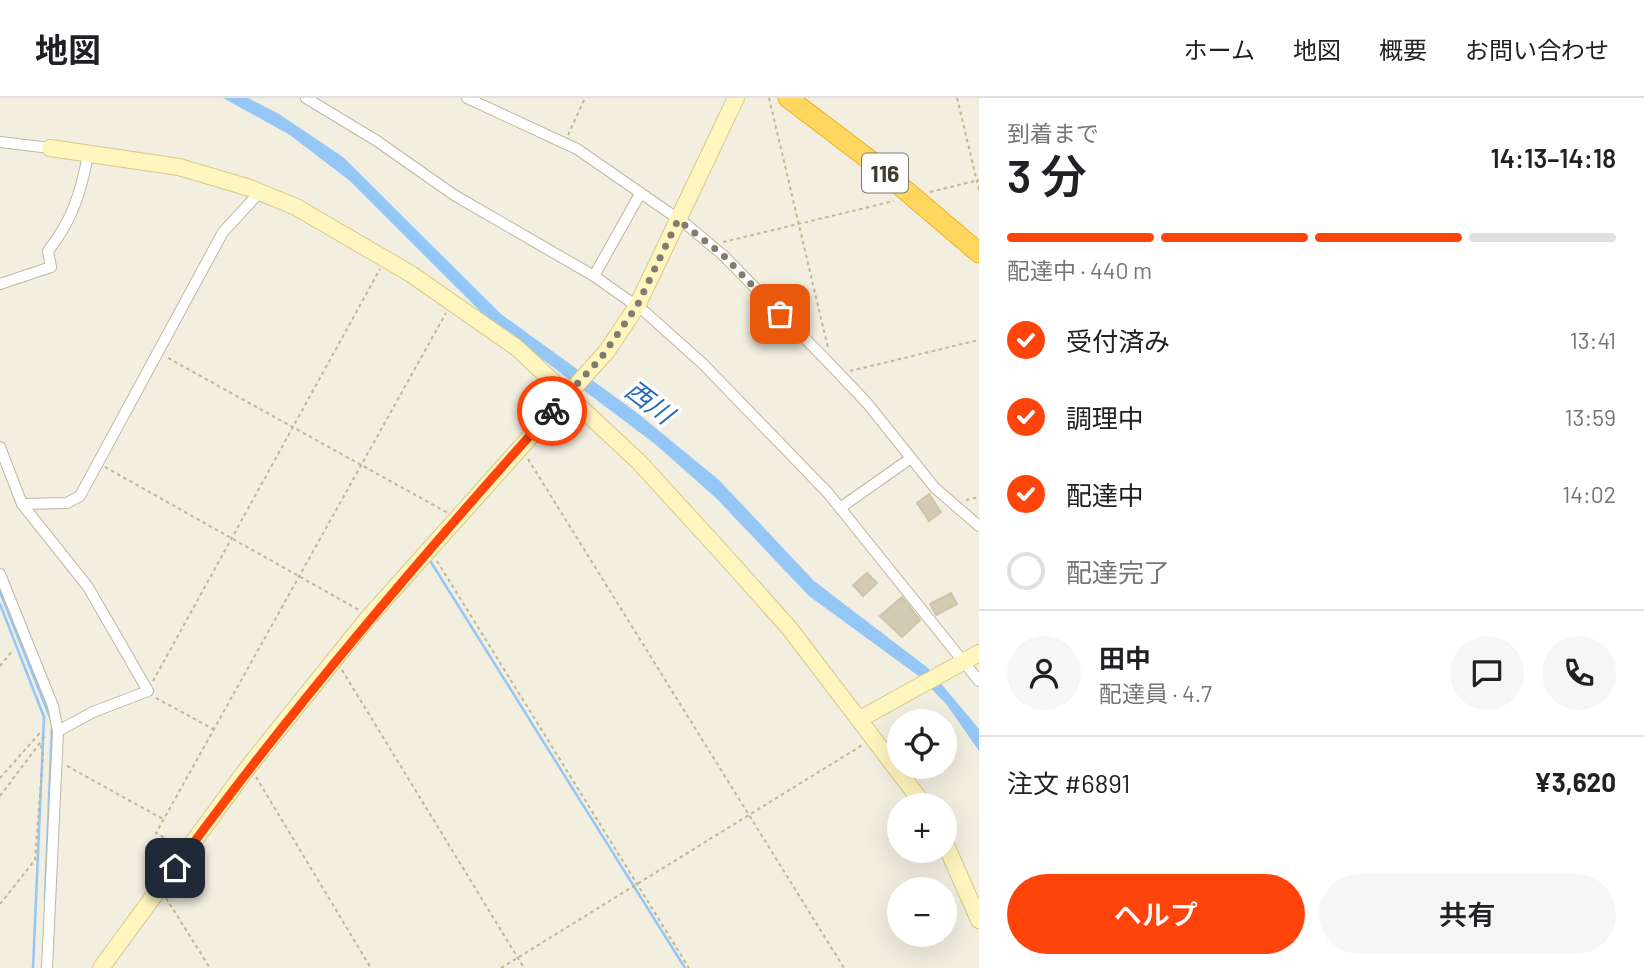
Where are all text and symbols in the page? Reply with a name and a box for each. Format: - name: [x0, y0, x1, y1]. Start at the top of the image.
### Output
- text: 地図: [35, 29, 101, 69]
- text: ホーム: [1184, 35, 1255, 64]
- text: 地図: [1293, 35, 1341, 64]
- text: 概要: [1379, 35, 1427, 64]
- text: お問い合わせ: [1465, 35, 1609, 64]
- text: 到着まで: [1007, 119, 1099, 147]
- text: 14:13–14:18: [1491, 142, 1616, 173]
- text: 3 分: [1007, 147, 1087, 202]
- road number: 116: [862, 153, 908, 192]
- text: 配達中 · 440 m: [1007, 256, 1152, 284]
- pin: [750, 284, 810, 344]
- icon: bag: [761, 295, 799, 333]
- icon: check: [1007, 321, 1045, 359]
- text: 受付済み: [1066, 325, 1170, 356]
- text: 13:41: [1570, 326, 1616, 354]
- water label: 西川: [620, 373, 682, 431]
- courier: [517, 376, 587, 446]
- icon: bike: [533, 392, 571, 430]
- icon: check: [1007, 398, 1045, 436]
- text: 調理中: [1066, 402, 1144, 433]
- text: 13:59: [1565, 403, 1616, 431]
- icon: check: [1007, 475, 1045, 513]
- text: 配達中: [1066, 479, 1144, 510]
- text: 14:02: [1562, 480, 1616, 508]
- text: 配達完了: [1066, 556, 1170, 587]
- button: person: [1007, 636, 1081, 710]
- button: chat: [1450, 636, 1524, 710]
- button: phone: [1542, 636, 1616, 710]
- text: 田中: [1099, 642, 1151, 673]
- text: 配達員 · 4.7: [1099, 679, 1212, 707]
- map controls: [887, 709, 957, 947]
- button: locate: [887, 709, 957, 779]
- text: ¥3,620: [1534, 766, 1616, 797]
- text: 注文 #6891: [1007, 767, 1130, 798]
- button: +: [887, 793, 957, 863]
- pin: [145, 838, 205, 898]
- icon: home: [156, 849, 194, 887]
- button: ヘルプ: [1007, 874, 1305, 954]
- button: 共有: [1319, 874, 1616, 954]
- button: −: [887, 877, 957, 947]

